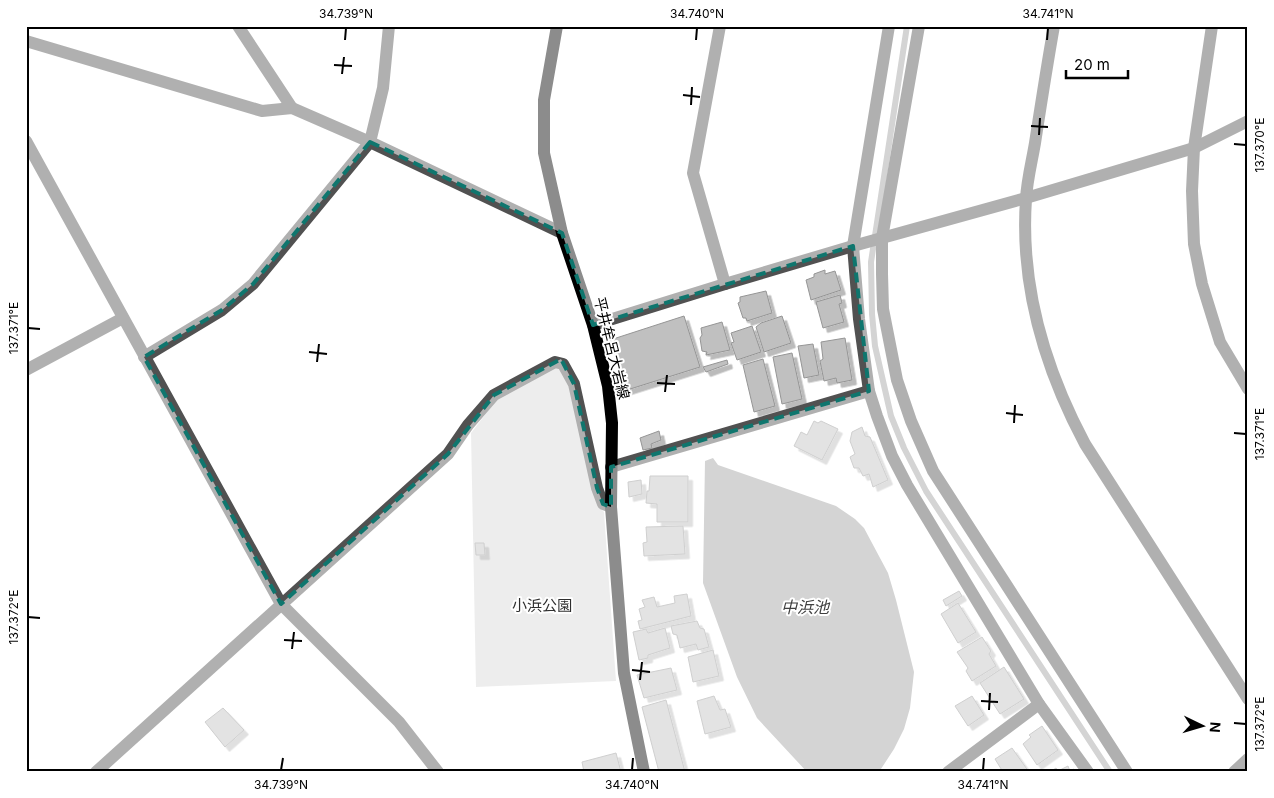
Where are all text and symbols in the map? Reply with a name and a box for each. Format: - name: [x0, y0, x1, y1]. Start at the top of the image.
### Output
- text: 34.739°N: [319, 6, 373, 21]
- text: 34.740°N: [670, 6, 724, 21]
- text: 34.741°N: [1022, 6, 1074, 21]
- scale bar: [1066, 48, 1129, 80]
- text: 20 m: [1074, 55, 1110, 74]
- text: 137.370°E: [1252, 118, 1267, 172]
- street label: 平井牟呂大岩線: [590, 295, 634, 401]
- text: 137.371°E: [6, 302, 21, 354]
- text: 137.371°E: [1252, 408, 1267, 460]
- text: 137.372°E: [6, 590, 21, 644]
- park label: 小浜公園: [512, 596, 572, 615]
- water label: 中浜池: [781, 597, 831, 617]
- text: 137.372°E: [1252, 697, 1267, 751]
- north arrow: [1176, 700, 1226, 750]
- text: N: [1207, 721, 1224, 733]
- text: 34.739°N: [254, 777, 308, 792]
- text: 34.740°N: [605, 777, 659, 792]
- text: 34.741°N: [957, 777, 1009, 792]

